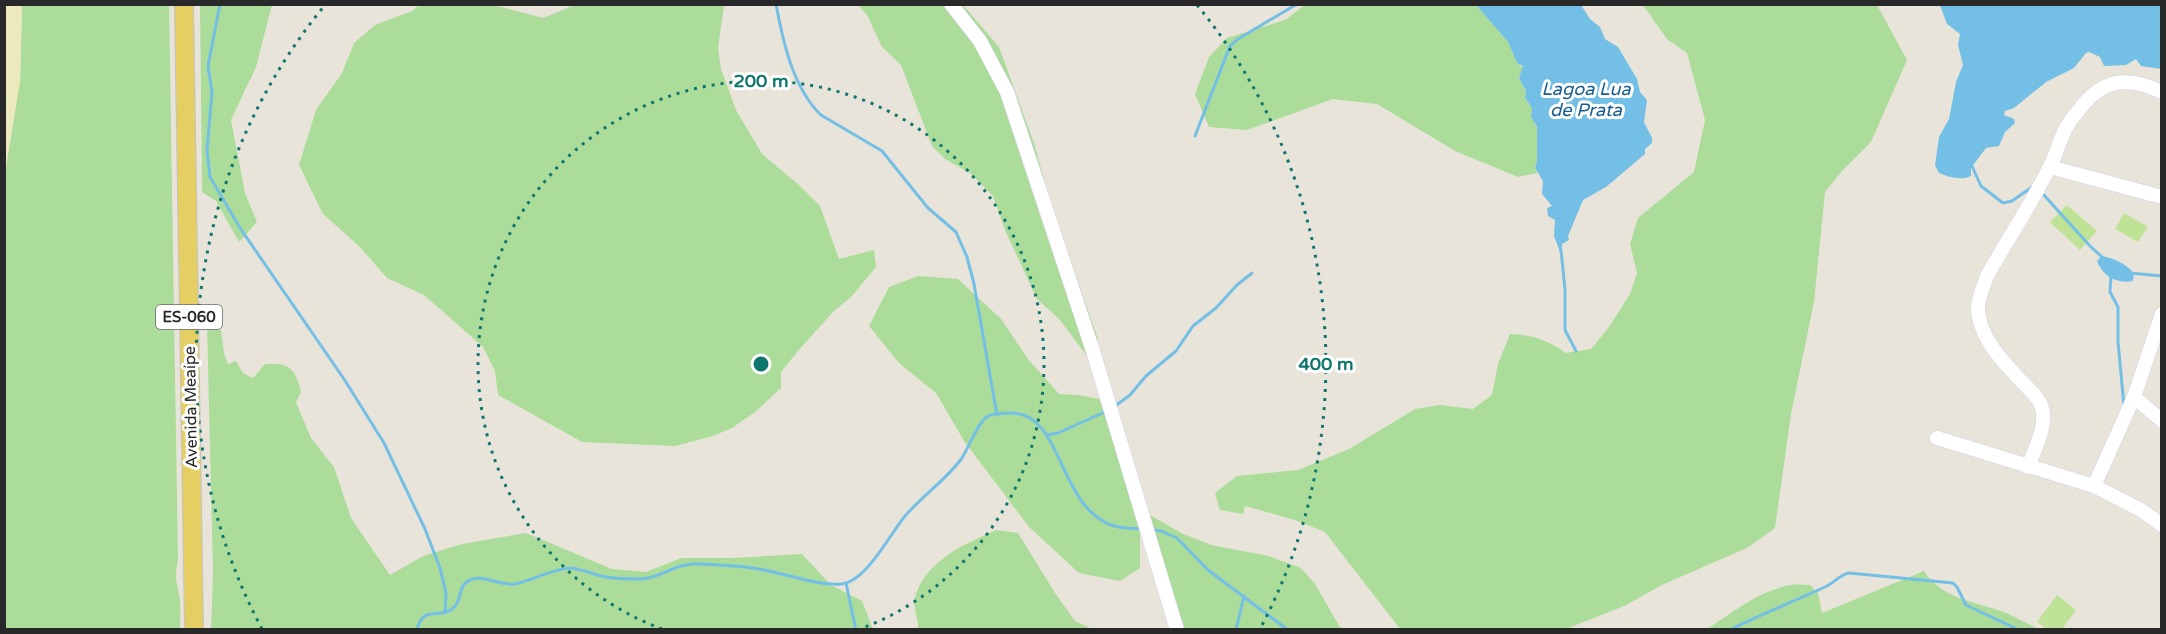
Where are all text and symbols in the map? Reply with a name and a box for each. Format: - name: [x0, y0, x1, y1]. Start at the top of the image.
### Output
- text: 200 m: [733, 70, 789, 92]
- water label: Lagoa Lua de Prata: [1541, 78, 1631, 121]
- road number: ES-060: [156, 305, 222, 329]
- street label: Avenida Meaípe: [180, 346, 202, 468]
- text: 400 m: [1298, 353, 1354, 375]
- centre of rings: [751, 354, 771, 374]

